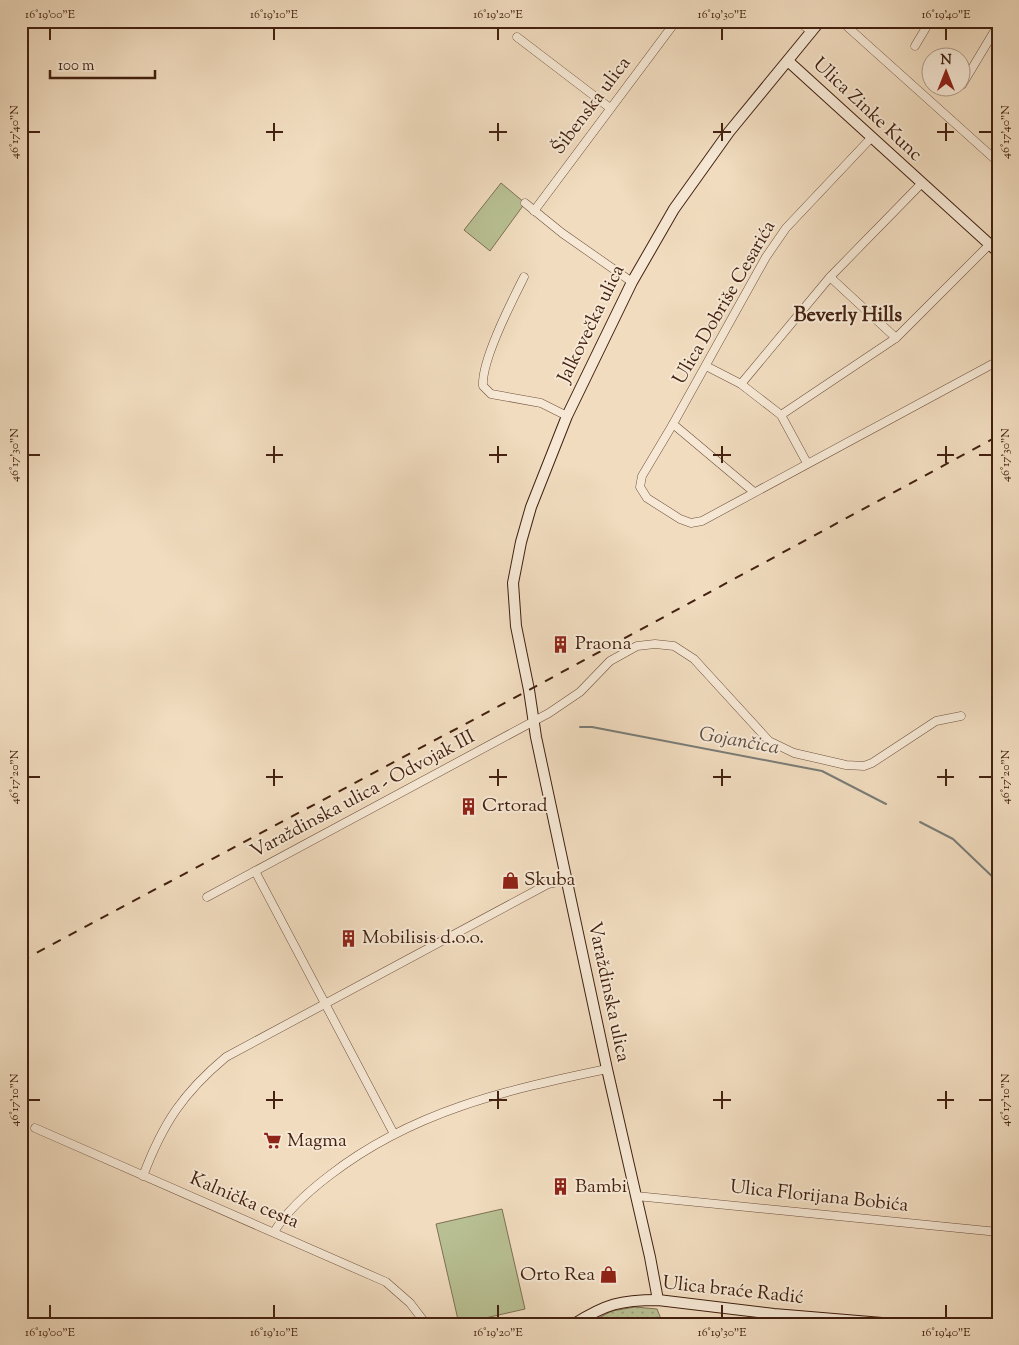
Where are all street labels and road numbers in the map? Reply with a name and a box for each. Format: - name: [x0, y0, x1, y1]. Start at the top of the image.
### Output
- street label: Šibenska ulica: [546, 51, 638, 161]
- street label: Ulica Zinke Kunc: [806, 52, 928, 168]
- street label: Ulica Dobriše Cesarića: [667, 216, 783, 390]
- street label: Jalkovečka ulica: [551, 260, 632, 389]
- street label: Varaždinska ulica - Odvojak III: [246, 724, 480, 866]
- street label: Varaždinska ulica: [580, 919, 636, 1065]
- street label: Kalnička cesta: [185, 1166, 303, 1236]
- street label: Ulica Florijana Bobića: [728, 1174, 910, 1220]
- street label: Ulica braće Radić: [661, 1270, 805, 1312]

